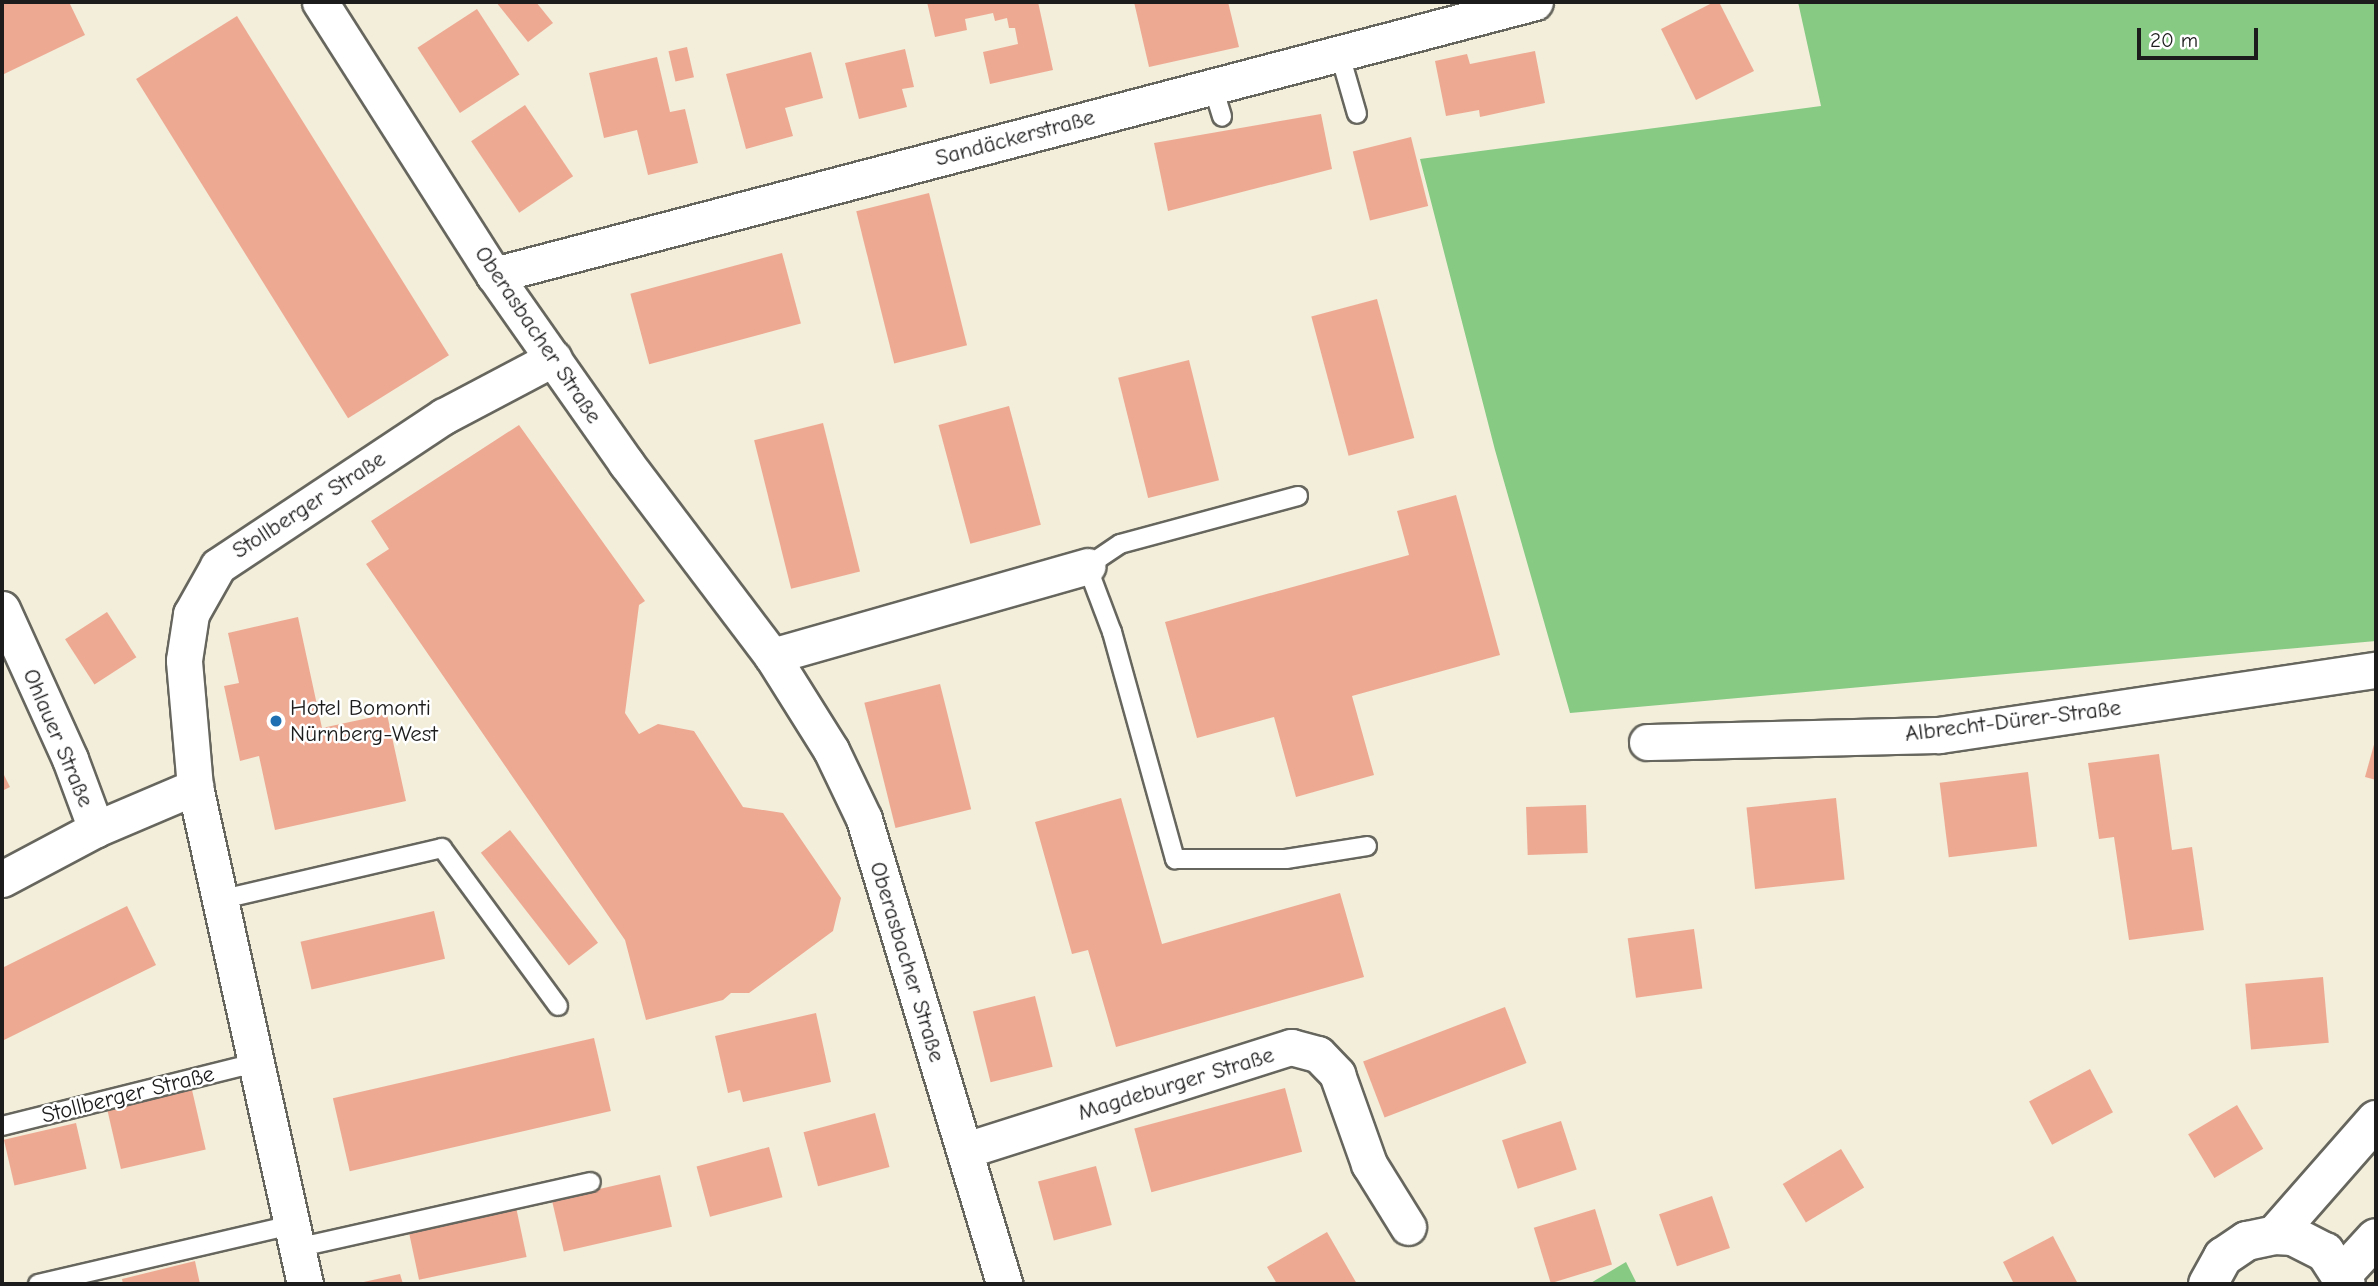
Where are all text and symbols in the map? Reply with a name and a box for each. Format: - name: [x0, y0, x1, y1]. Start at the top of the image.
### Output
- scale bar: [2140, 14, 2261, 58]
- text: 20 m: [2150, 28, 2198, 52]
- street label: Sandäckerstraße: [932, 103, 1098, 173]
- street label: Oberasbacher Straße: [468, 241, 608, 429]
- street label: Stollberger Straße: [227, 445, 391, 565]
- street label: Ohlauer Straße: [16, 665, 100, 811]
- place label: Hotel Bomonti Nürnberg-West: [290, 694, 438, 748]
- street label: Albrecht-Dürer-Straße: [1903, 694, 2123, 748]
- marker: Hotel Bomonti Nürnberg-West: [268, 713, 284, 729]
- street label: Oberasbacher Straße: [863, 858, 951, 1066]
- street label: Magdeburger Straße: [1075, 1041, 1277, 1127]
- street label: Stollberger Straße: [39, 1060, 217, 1130]

